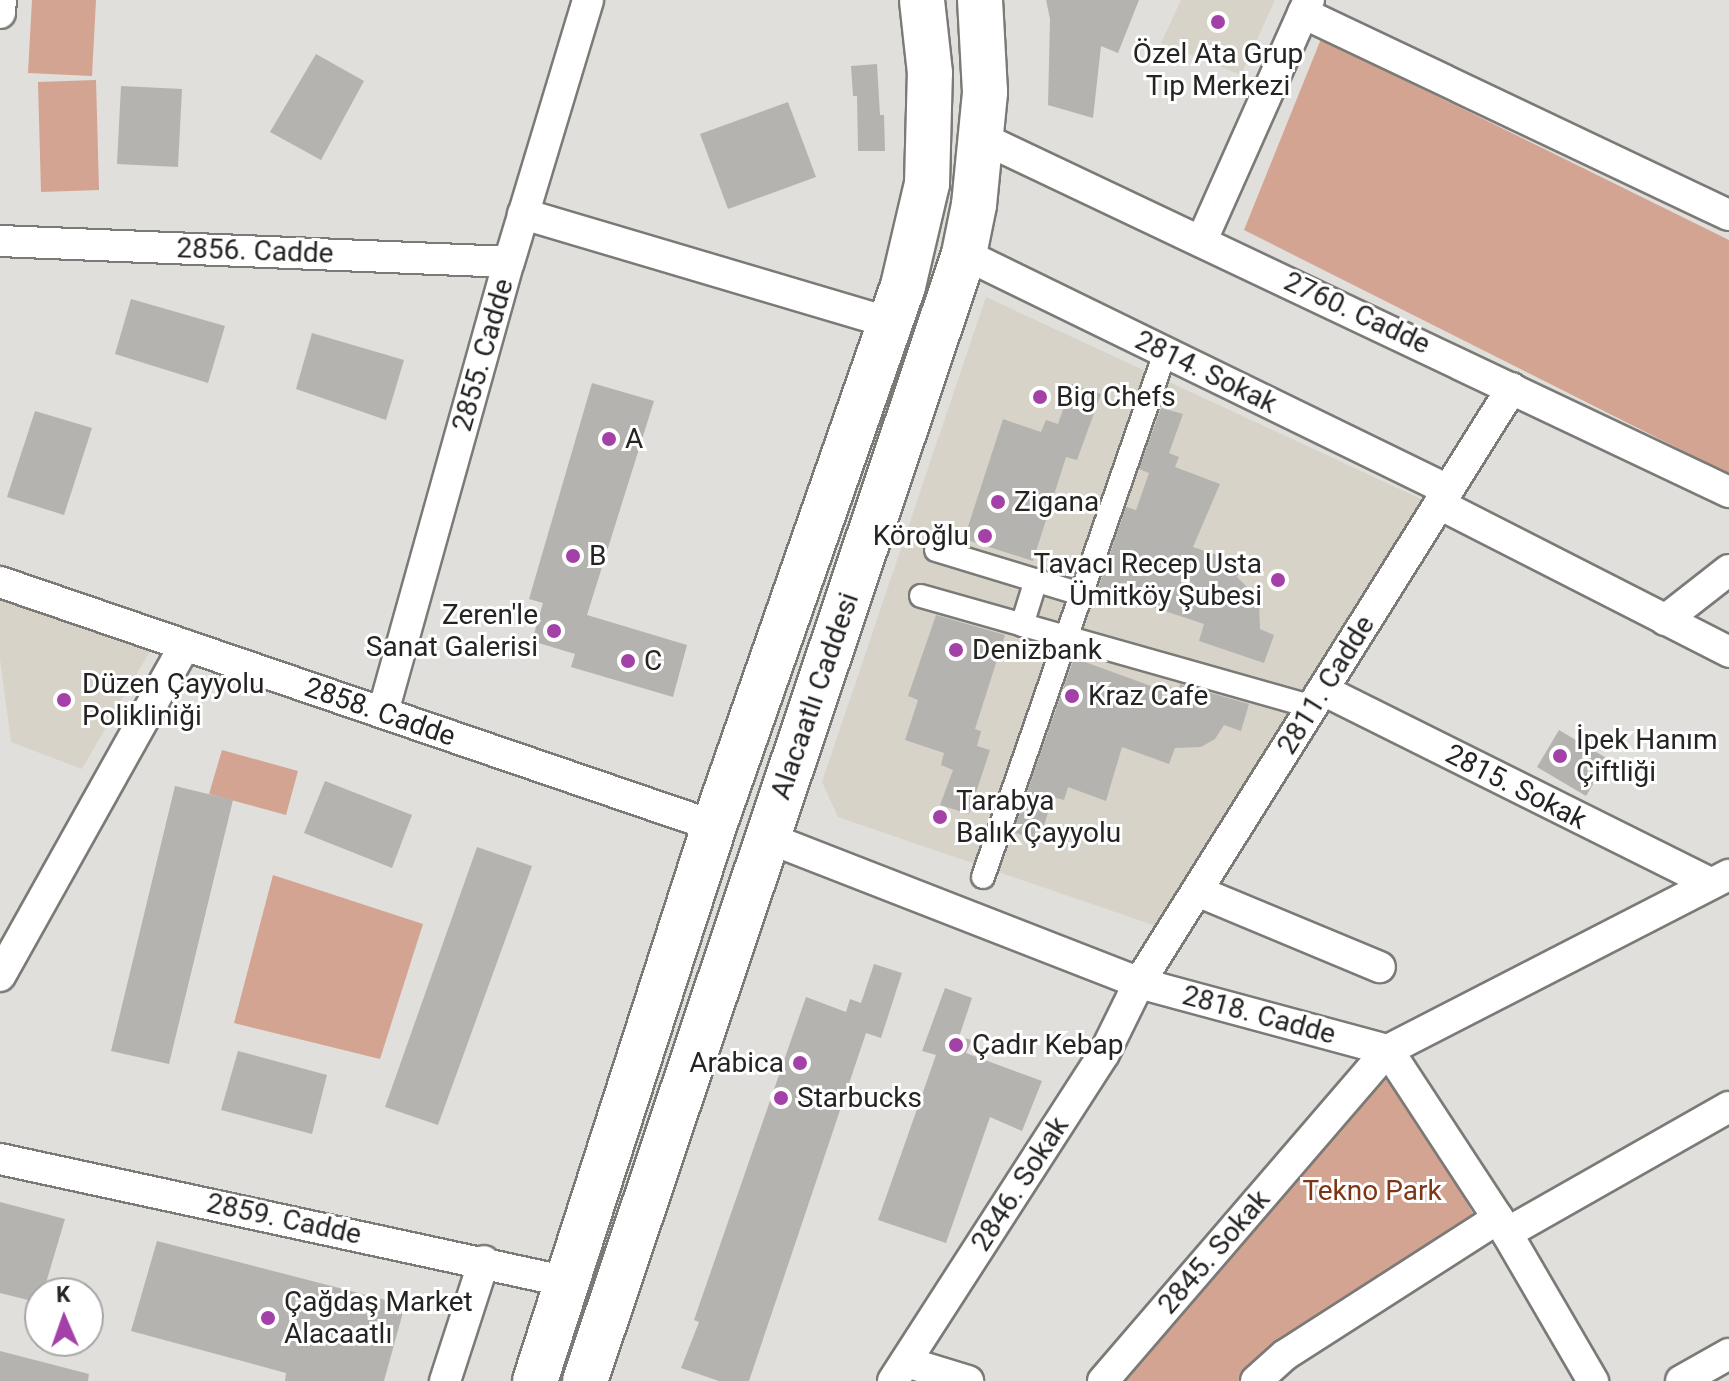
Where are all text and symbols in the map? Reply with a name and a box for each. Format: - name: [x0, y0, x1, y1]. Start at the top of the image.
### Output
- marker: Özel Ata Grup Tıp Merkezi: [1207, 11, 1229, 33]
- place label: Özel Ata Grup Tıp Merkezi: [1133, 37, 1303, 103]
- street label: 2856. Cadde: [176, 231, 334, 271]
- street label: 2760. Cadde: [1279, 265, 1435, 361]
- street label: 2855. Cadde: [445, 275, 521, 435]
- street label: 2814. Sokak: [1130, 323, 1282, 421]
- place label: Big Chefs: [1056, 380, 1176, 414]
- marker: Big Chefs: [1031, 388, 1049, 406]
- place label: A: [625, 422, 643, 456]
- marker: A: [600, 430, 618, 448]
- place label: Zigana: [1014, 485, 1099, 519]
- marker: Zigana: [989, 493, 1007, 511]
- place label: Köroğlu: [873, 519, 969, 553]
- marker: Köroğlu: [976, 527, 994, 545]
- place label: B: [589, 539, 606, 573]
- marker: B: [564, 547, 582, 565]
- place label: Tavacı Recep Usta Ümitköy Şubesi: [1033, 547, 1262, 613]
- marker: Tavacı Recep Usta Ümitköy Şubesi: [1269, 571, 1287, 589]
- street label: Alacaatlı Caddesi: [764, 588, 866, 804]
- place label: Zeren'le Sanat Galerisi: [366, 598, 538, 664]
- street label: 2811. Cadde: [1270, 609, 1382, 761]
- marker: Zeren'le Sanat Galerisi: [545, 622, 563, 640]
- place label: Denizbank: [972, 633, 1102, 667]
- marker: Denizbank: [947, 641, 965, 659]
- place label: C: [644, 644, 662, 678]
- marker: C: [619, 652, 637, 670]
- place label: Düzen Çayyolu Polikliniği: [82, 667, 264, 733]
- street label: 2858. Cadde: [300, 671, 460, 753]
- place label: Kraz Cafe: [1088, 679, 1208, 713]
- marker: Kraz Cafe: [1063, 687, 1081, 705]
- marker: Düzen Çayyolu Polikliniği: [53, 689, 75, 711]
- place label: İpek Hanım Çiftliği: [1576, 723, 1717, 789]
- street label: 2815. Sokak: [1440, 737, 1592, 837]
- marker: İpek Hanım Çiftliği: [1551, 747, 1569, 765]
- place label: Tarabya Balık Çayyolu: [956, 784, 1121, 850]
- marker: Tarabya Balık Çayyolu: [931, 808, 949, 826]
- street label: 2818. Cadde: [1179, 978, 1339, 1052]
- place label: Çadır Kebap: [972, 1028, 1123, 1062]
- marker: Çadır Kebap: [947, 1036, 965, 1054]
- place label: Arabica: [689, 1046, 784, 1080]
- marker: Arabica: [791, 1054, 809, 1072]
- place label: Starbucks: [797, 1081, 922, 1115]
- marker: Starbucks: [772, 1089, 790, 1107]
- street label: 2846. Sokak: [964, 1110, 1076, 1258]
- park label: Tekno Park: [1302, 1174, 1442, 1208]
- street label: 2845. Sokak: [1151, 1183, 1277, 1321]
- street label: 2859. Cadde: [204, 1186, 364, 1252]
- north arrow: [24, 1277, 104, 1357]
- text: K: [56, 1282, 71, 1307]
- place label: Çağdaş Market Alacaatlı: [284, 1285, 473, 1351]
- marker: Çağdaş Market Alacaatlı: [259, 1309, 277, 1327]

